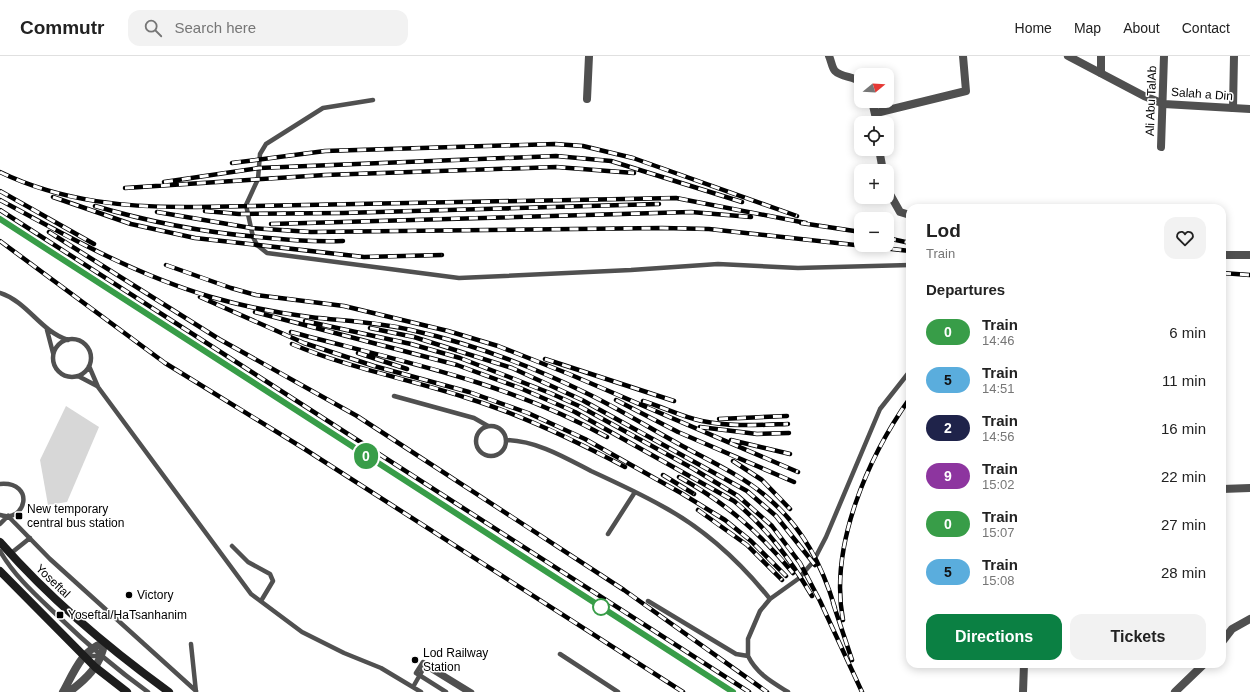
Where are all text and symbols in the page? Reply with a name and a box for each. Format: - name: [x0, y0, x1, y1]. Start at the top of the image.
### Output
- search box: [128, 10, 408, 46]
- text: Commutr: [20, 17, 104, 38]
- icon: search: [142, 17, 164, 39]
- text: Search here: [174, 19, 256, 36]
- text: Home: [1015, 20, 1052, 36]
- text: Map: [1074, 20, 1101, 36]
- text: About: [1123, 20, 1160, 36]
- text: Contact: [1182, 20, 1230, 36]
- street label: Ali Abu TalAb: [1143, 65, 1159, 136]
- north arrow: [854, 68, 894, 108]
- map controls: [854, 68, 894, 252]
- street label: Salah a Din: [1171, 85, 1233, 103]
- button: locate: [854, 116, 894, 156]
- button: +: [854, 164, 894, 204]
- button: −: [854, 212, 894, 252]
- button: heart: [1164, 217, 1206, 259]
- text: Lod: [926, 220, 961, 241]
- text: Train: [926, 246, 955, 261]
- text: Departures: [926, 281, 1005, 298]
- text: Train: [982, 316, 1018, 333]
- text: 0: [944, 324, 952, 340]
- text: 6 min: [1169, 324, 1206, 341]
- text: 14:46: [982, 333, 1015, 348]
- text: Train: [982, 364, 1018, 381]
- text: 5: [944, 372, 952, 388]
- text: 11 min: [1162, 372, 1206, 389]
- text: 14:51: [982, 381, 1015, 396]
- text: Train: [982, 412, 1018, 429]
- text: 2: [944, 420, 952, 436]
- text: 16 min: [1161, 420, 1206, 437]
- text: 14:56: [982, 429, 1015, 444]
- line badge: 0: [353, 443, 379, 469]
- text: 0: [362, 448, 370, 464]
- text: Train: [982, 460, 1018, 477]
- text: 9: [944, 468, 952, 484]
- text: 22 min: [1161, 468, 1206, 485]
- text: 15:02: [982, 477, 1015, 492]
- place label: New temporary central bus station: [27, 502, 124, 530]
- text: Train: [982, 508, 1018, 525]
- marker: New temporary central bus station: [14, 511, 24, 521]
- text: 0: [944, 516, 952, 532]
- text: 27 min: [1161, 516, 1206, 533]
- text: 15:07: [982, 525, 1015, 540]
- text: Train: [982, 556, 1018, 573]
- street label: Yoseftal: [33, 561, 73, 601]
- text: 5: [944, 564, 952, 580]
- text: 28 min: [1161, 564, 1206, 581]
- text: 15:08: [982, 573, 1015, 588]
- place label: Victory: [137, 588, 173, 602]
- marker: Victory: [124, 590, 134, 600]
- unlabelled marker: [592, 598, 610, 616]
- place label: Yoseftal/HaTsanhanim: [68, 608, 187, 622]
- marker: Yoseftal/HaTsanhanim: [55, 610, 65, 620]
- button: Directions: [926, 614, 1062, 660]
- button: Tickets: [1070, 614, 1206, 660]
- place label: Lod Railway Station: [423, 646, 488, 674]
- marker: Lod Railway Station: [410, 655, 420, 665]

